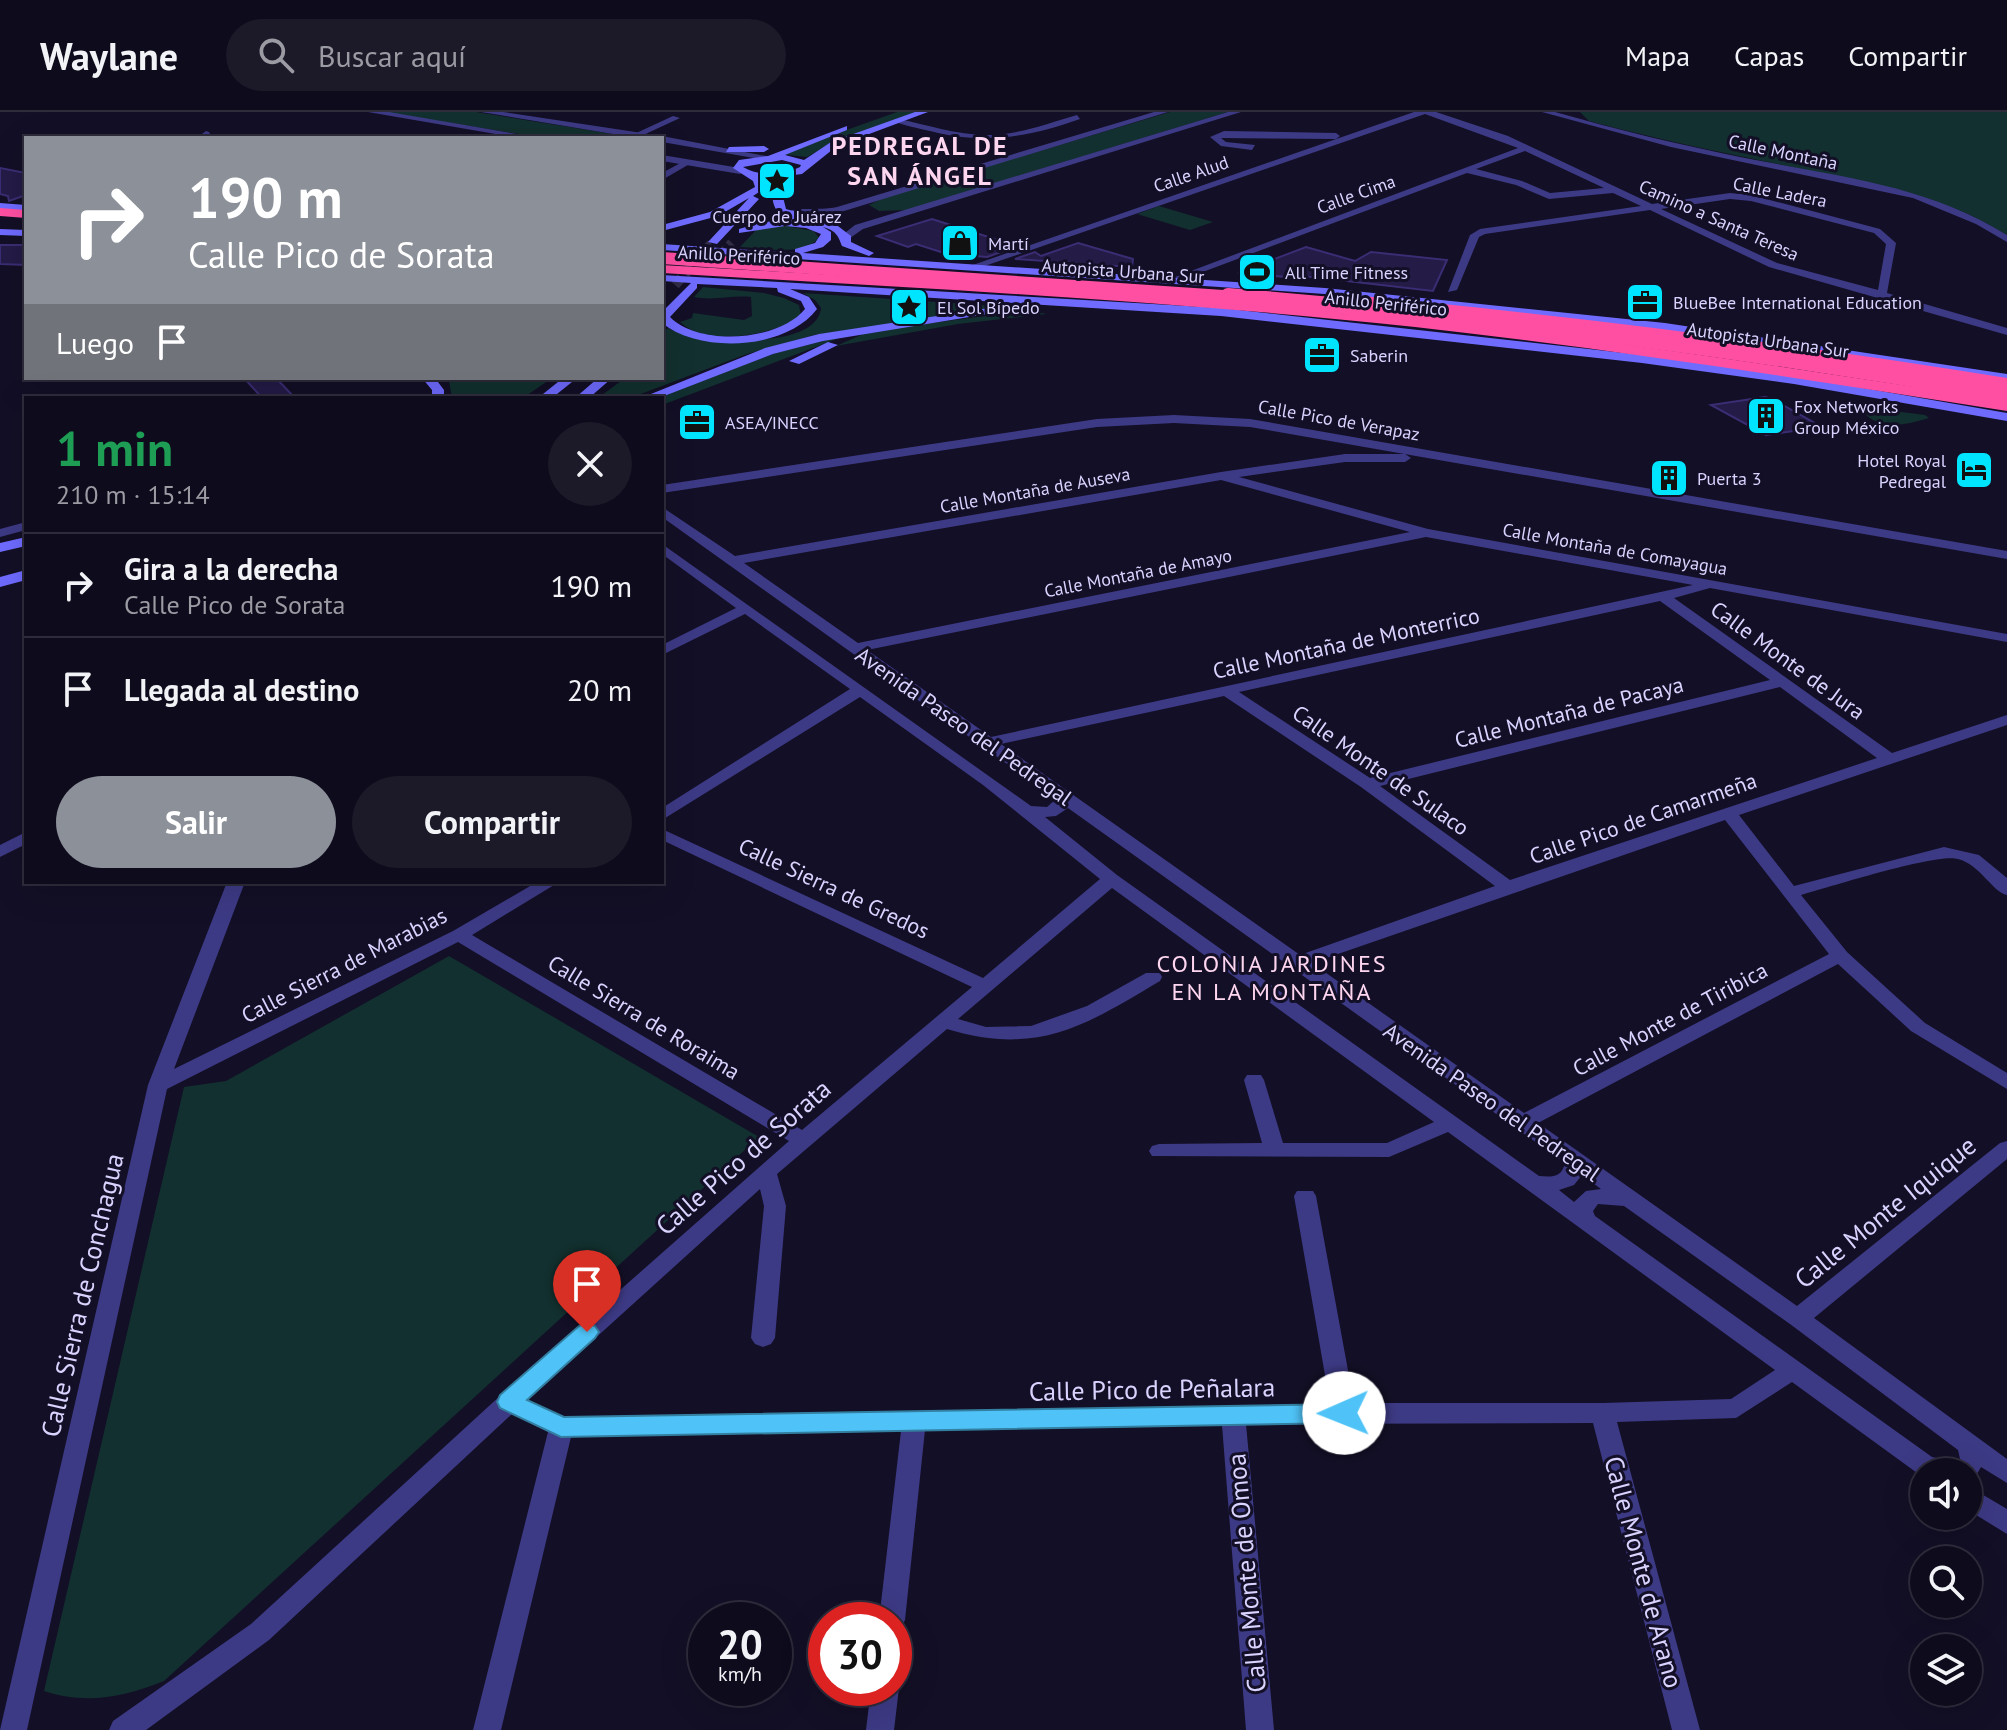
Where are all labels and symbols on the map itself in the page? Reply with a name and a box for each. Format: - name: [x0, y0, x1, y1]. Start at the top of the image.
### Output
- district label: PEDREGAL DE SAN ÁNGEL: [831, 129, 1009, 192]
- street label: Calle Montaña: [1726, 129, 1840, 175]
- street label: Calle Alud: [1150, 150, 1232, 198]
- place icon: Cuerpo de Juárez: [756, 160, 798, 202]
- street label: Calle Cima: [1314, 169, 1398, 219]
- street label: Calle Ladera: [1731, 172, 1829, 212]
- street label: Camino a Santa Teresa: [1635, 174, 1803, 266]
- place label: Cuerpo de Juárez: [712, 205, 842, 228]
- shop icon: Martí: [939, 222, 981, 264]
- place label: Martí: [988, 232, 1029, 255]
- street label: Anillo Periférico: [677, 240, 801, 270]
- sports icon: All Time Fitness: [1236, 251, 1278, 293]
- street label: Autopista Urbana Sur: [1041, 254, 1205, 288]
- place label: All Time Fitness: [1285, 261, 1408, 284]
- office icon: BlueBee International Education: [1624, 281, 1666, 323]
- street label: Anillo Periférico: [1324, 285, 1448, 321]
- place icon: El Sol Bípedo: [888, 286, 930, 328]
- place label: BlueBee International Education: [1673, 291, 1922, 314]
- place label: El Sol Bípedo: [937, 296, 1040, 319]
- street label: Autopista Urbana Sur: [1686, 317, 1850, 363]
- office icon: Saberin: [1301, 334, 1343, 376]
- place label: Saberin: [1350, 344, 1408, 367]
- street label: Calle Pico de Verapaz: [1256, 394, 1422, 446]
- building icon: Fox Networks Group México: [1745, 395, 1787, 437]
- place label: Fox Networks Group México: [1794, 395, 1899, 439]
- office icon: ASEA/INECC: [676, 401, 718, 443]
- place label: ASEA/INECC: [725, 411, 819, 434]
- place label: Hotel Royal Pedregal: [1857, 449, 1947, 493]
- hotel icon: Hotel Royal Pedregal: [1953, 449, 1995, 491]
- building icon: Puerta 3: [1648, 457, 1690, 499]
- street label: Calle Montaña de Auseva: [938, 462, 1132, 518]
- place label: Puerta 3: [1697, 467, 1762, 490]
- street label: Calle Montaña de Comayagua: [1501, 518, 1729, 580]
- street label: Calle Montaña de Amayo: [1042, 544, 1234, 602]
- street label: Calle Monte de Jura: [1705, 595, 1871, 725]
- street label: Calle Montaña de Monterrico: [1210, 601, 1482, 685]
- street label: Avenida Paseo del Pedregal: [850, 641, 1078, 812]
- street label: Calle Montaña de Pacaya: [1452, 670, 1686, 754]
- street label: Calle Monte de Sulaco: [1287, 698, 1475, 842]
- street label: Calle Pico de Camarmeña: [1526, 766, 1760, 870]
- street label: Calle Sierra de Gredos: [734, 831, 934, 945]
- street label: Calle Sierra de Marabias: [236, 901, 452, 1029]
- district label: COLONIA JARDINES EN LA MONTAÑA: [1156, 948, 1388, 1007]
- street label: Calle Sierra de Roraima: [543, 949, 745, 1085]
- street label: Calle Monte de Tiribica: [1568, 956, 1772, 1082]
- street label: Avenida Paseo del Pedregal: [1378, 1017, 1606, 1188]
- street label: Calle Pico de Sorata: [649, 1072, 837, 1242]
- street label: Calle Monte Iquique: [1788, 1129, 1982, 1295]
- street label: Calle Sierra de Conchagua: [33, 1150, 131, 1440]
- pin: [553, 1250, 621, 1332]
- street label: Calle Pico de Peñalara: [1029, 1370, 1275, 1408]
- position arrow: [1302, 1371, 1386, 1455]
- street label: Calle Monte de Omoa: [1219, 1452, 1273, 1694]
- street label: Calle Monte de Arano: [1597, 1453, 1691, 1691]
- speed limit sign: 30: [808, 1602, 912, 1706]

